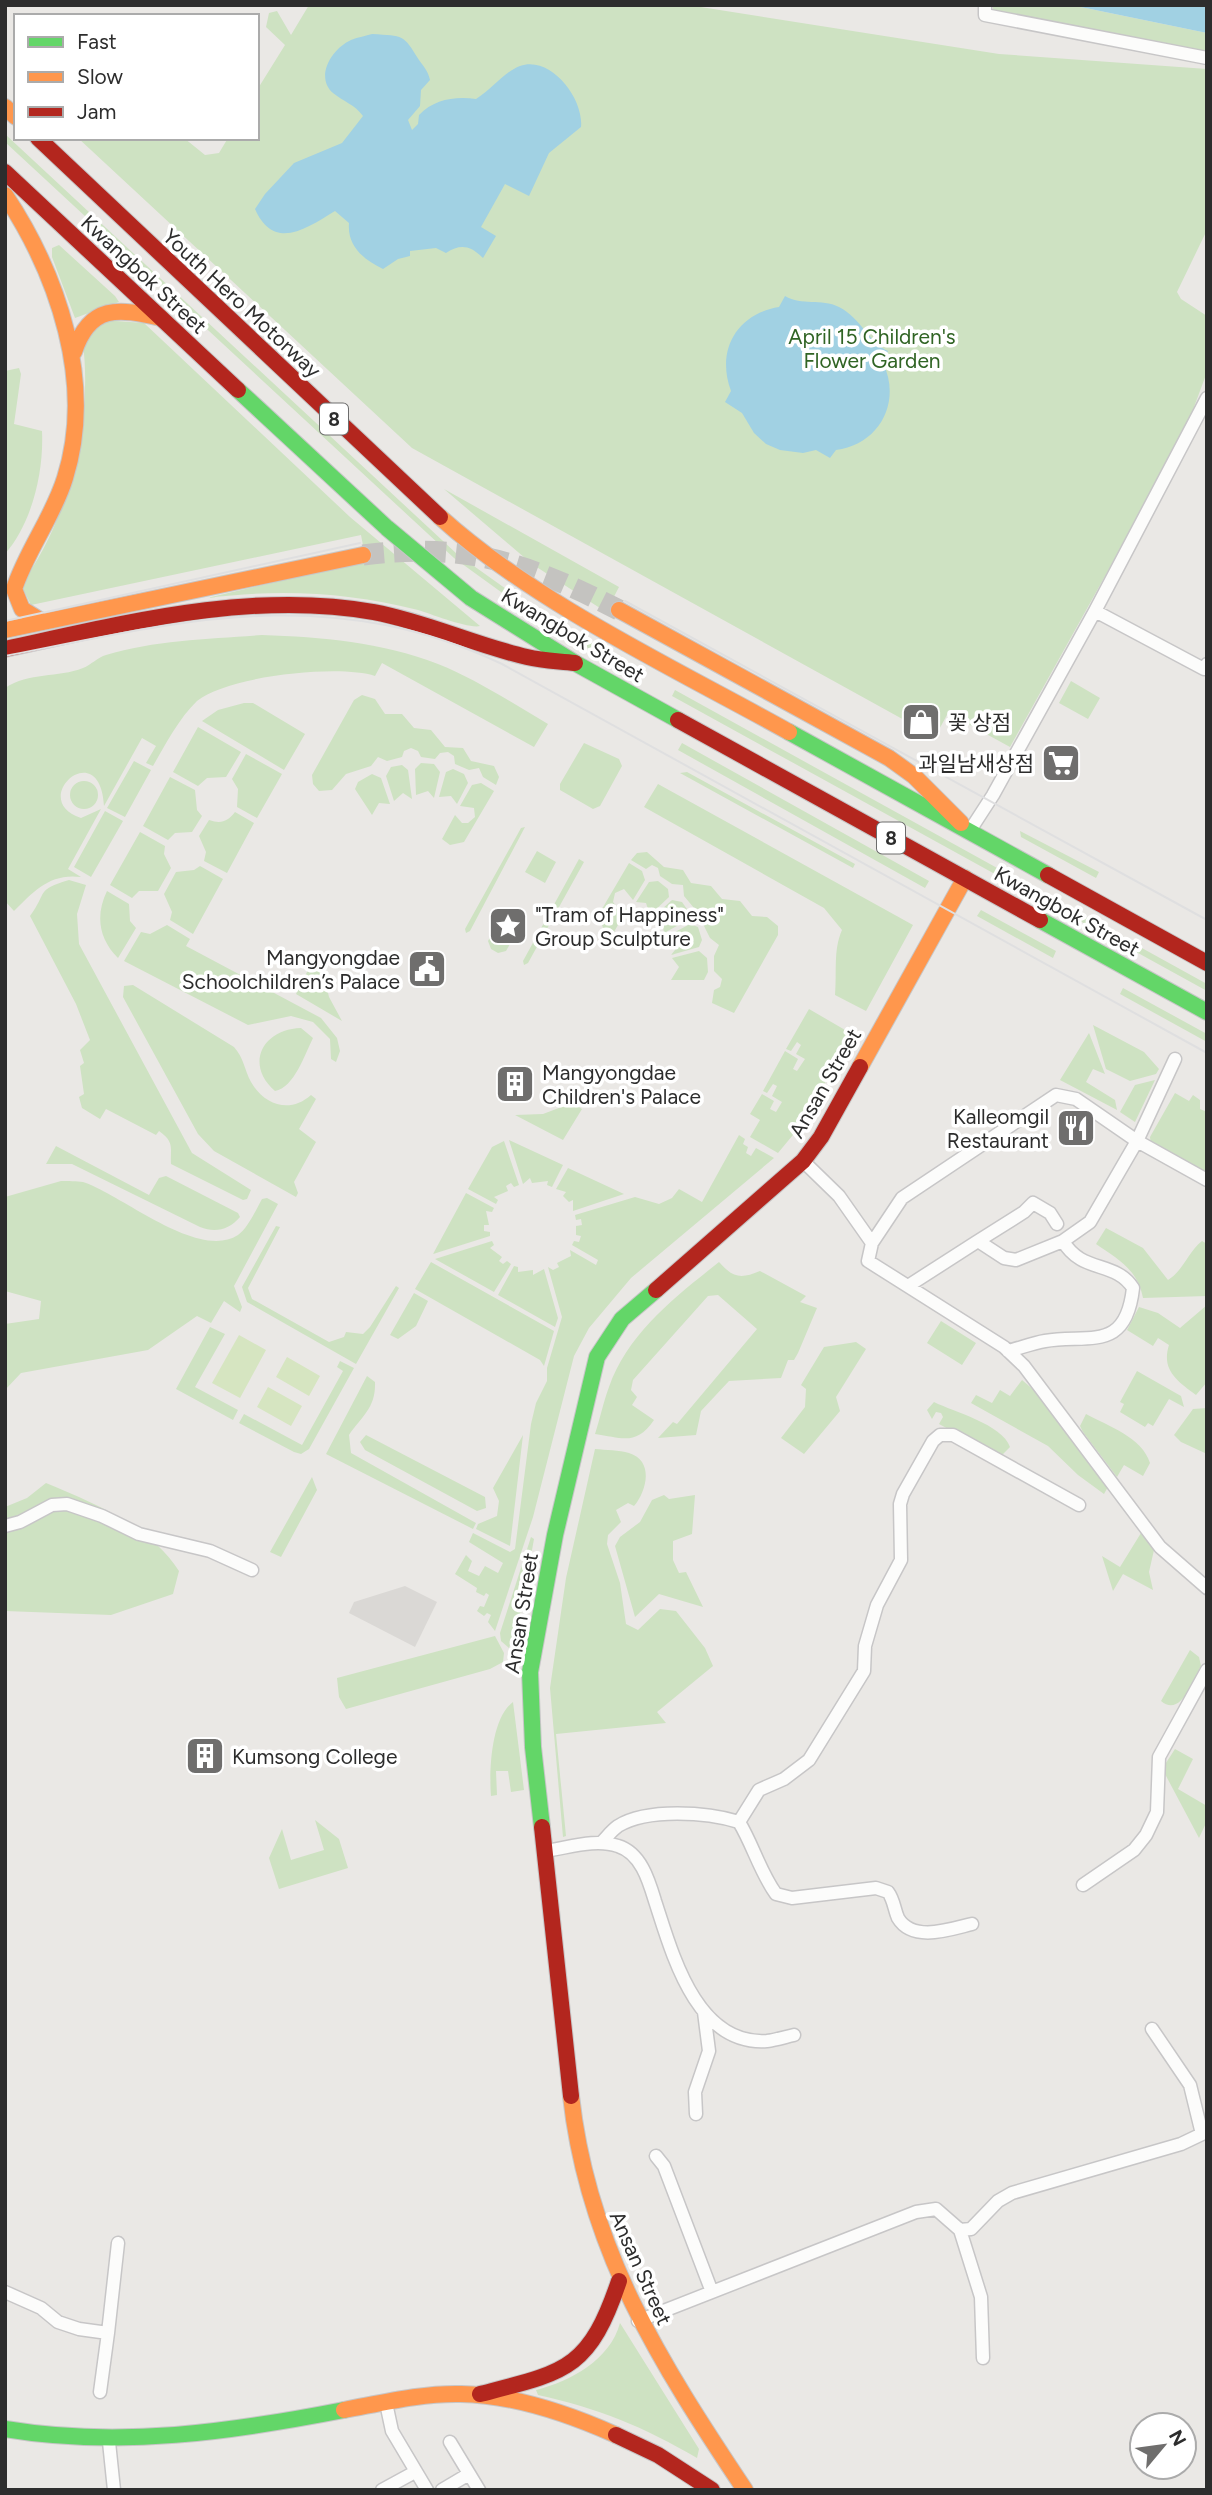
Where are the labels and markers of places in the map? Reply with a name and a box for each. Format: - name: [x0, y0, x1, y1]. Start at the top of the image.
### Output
- shop icon: 꽃 상점: [900, 701, 942, 743]
- place label: 꽃 상점: [948, 710, 1011, 735]
- supermarket icon: 과일남새상점: [1040, 742, 1082, 784]
- place label: 과일남새상점: [918, 751, 1034, 776]
- place label: "Tram of Happiness" Group Sculpture: [535, 902, 724, 951]
- place icon: "Tram of Happiness" Group Sculpture: [487, 905, 529, 947]
- place label: Mangyongdae Schoolchildren’s Palace: [182, 945, 400, 994]
- public building icon: Mangyongdae Schoolchildren’s Palace: [406, 948, 448, 990]
- place label: Mangyongdae Children's Palace: [542, 1060, 701, 1109]
- building icon: Mangyongdae Children's Palace: [494, 1063, 536, 1105]
- place label: Kalleomgil Restaurant: [947, 1104, 1049, 1153]
- restaurant icon: Kalleomgil Restaurant: [1055, 1107, 1097, 1149]
- building icon: Kumsong College: [184, 1735, 226, 1777]
- place label: Kumsong College: [232, 1744, 397, 1769]

